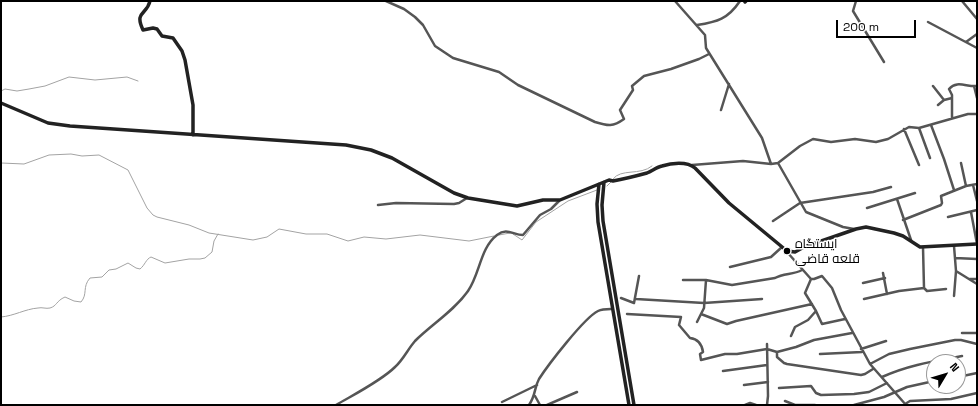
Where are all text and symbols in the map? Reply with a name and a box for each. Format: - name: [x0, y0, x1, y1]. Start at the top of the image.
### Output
- scale bar: [838, 12, 918, 38]
- text: 200 m: [843, 19, 879, 35]
- place label: ایستگاه قلعه قاضی: [795, 236, 860, 267]
- marker: ایستگاه قلعه قاضی: [782, 246, 792, 256]
- north arrow: [926, 354, 966, 394]
- text: N: [947, 360, 962, 374]

